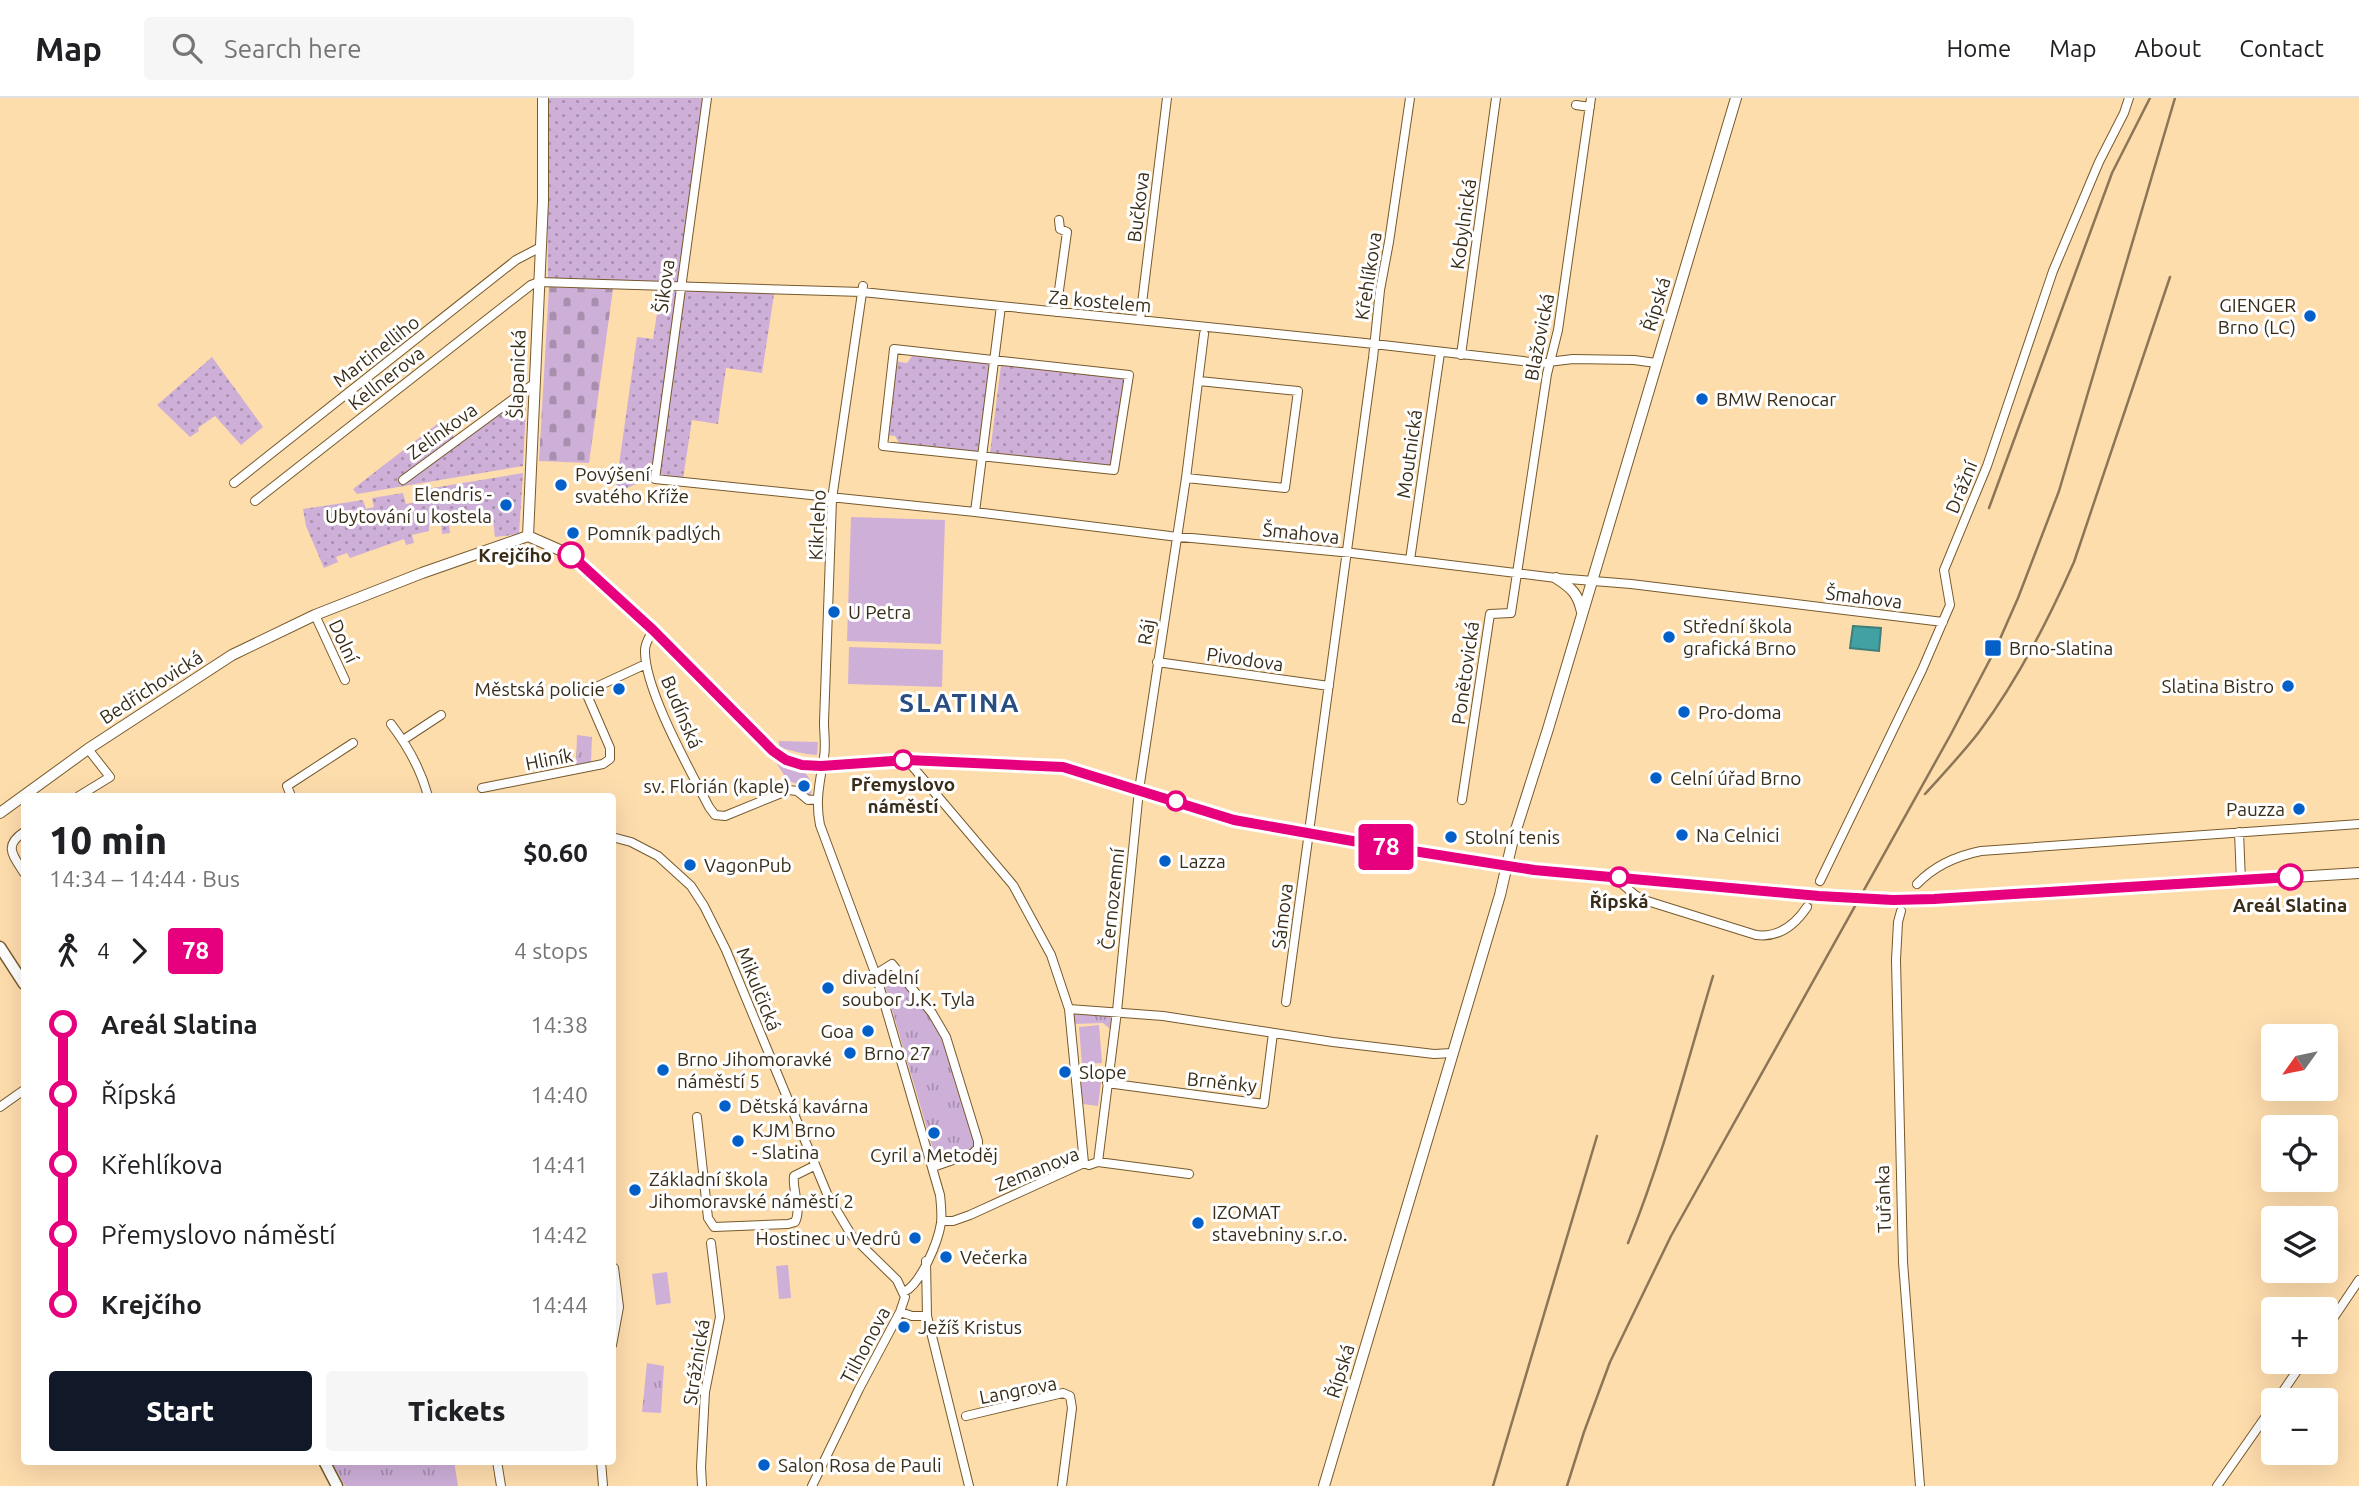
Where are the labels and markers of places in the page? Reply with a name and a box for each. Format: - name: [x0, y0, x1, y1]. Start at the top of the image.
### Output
- place label: GIENGER Brno (LC): [2218, 294, 2296, 338]
- marker: GIENGER Brno (LC): [2302, 308, 2318, 324]
- place label: BMW Renocar: [1716, 388, 1836, 410]
- marker: BMW Renocar: [1694, 391, 1710, 407]
- place label: Povýšení svatého Kříže: [575, 463, 689, 507]
- marker: Povýšení svatého Kříže: [553, 477, 569, 493]
- place label: Elendris - Ubytování u kostela: [325, 483, 492, 527]
- marker: Elendris - Ubytování u kostela: [498, 497, 514, 513]
- place label: Pomník padlých: [587, 522, 721, 544]
- marker: Pomník padlých: [565, 525, 581, 541]
- marker: Krejčího: [558, 542, 584, 568]
- place label: Krejčího: [478, 544, 552, 566]
- place label: U Petra: [848, 601, 911, 623]
- marker: U Petra: [826, 604, 842, 620]
- place label: Střední škola grafická Brno: [1683, 615, 1797, 659]
- marker: Střední škola grafická Brno: [1661, 629, 1677, 645]
- place label: Brno-Slatina: [2009, 637, 2113, 659]
- marker: Brno-Slatina: [1983, 638, 2003, 658]
- place label: Slatina Bistro: [2162, 675, 2274, 697]
- place label: Městská policie: [475, 678, 605, 700]
- marker: Slatina Bistro: [2280, 678, 2296, 694]
- marker: Městská policie: [611, 681, 627, 697]
- place label: Pro-doma: [1698, 701, 1782, 723]
- marker: Pro-doma: [1676, 704, 1692, 720]
- marker: Přemyslovo náměstí: [893, 750, 913, 770]
- place label: Celní úřad Brno: [1670, 767, 1801, 789]
- marker: Celní úřad Brno: [1648, 770, 1664, 786]
- place label: Přemyslovo náměstí: [851, 773, 955, 817]
- place label: sv. Florián (kaple): [644, 775, 790, 797]
- marker: sv. Florián (kaple): [796, 778, 812, 794]
- unlabelled marker: [1166, 791, 1186, 811]
- place label: Pauzza: [2226, 798, 2285, 820]
- marker: Pauzza: [2291, 801, 2307, 817]
- place label: Na Celnici: [1696, 824, 1780, 846]
- place label: Stolní tenis: [1465, 826, 1560, 848]
- marker: Na Celnici: [1674, 827, 1690, 843]
- marker: Stolní tenis: [1443, 829, 1459, 845]
- place label: Lazza: [1179, 850, 1226, 872]
- marker: Lazza: [1157, 853, 1173, 869]
- place label: VagonPub: [704, 854, 792, 876]
- marker: VagonPub: [682, 857, 698, 873]
- marker: Areál Slatina: [2277, 864, 2303, 890]
- marker: Řípská: [1609, 867, 1629, 887]
- place label: Řípská: [1590, 890, 1648, 912]
- place label: Areál Slatina: [2233, 894, 2347, 916]
- place label: divadelní soubor J.K. Tyla: [842, 966, 975, 1010]
- marker: divadelní soubor J.K. Tyla: [820, 980, 836, 996]
- place label: Goa: [821, 1020, 854, 1042]
- marker: Goa: [860, 1023, 876, 1039]
- place label: Brno 27: [864, 1042, 931, 1064]
- marker: Brno 27: [842, 1045, 858, 1061]
- place label: Brno Jihomoravké náměstí 5: [677, 1048, 832, 1092]
- place label: Slope: [1079, 1061, 1127, 1083]
- marker: Brno Jihomoravké náměstí 5: [655, 1062, 671, 1078]
- marker: Slope: [1057, 1064, 1073, 1080]
- place label: Dětská kavárna: [739, 1095, 868, 1117]
- marker: Dětská kavárna: [717, 1098, 733, 1114]
- place label: KJM Brno - Slatina: [752, 1119, 836, 1163]
- marker: Cyril a Metoděj: [926, 1125, 942, 1141]
- marker: KJM Brno - Slatina: [730, 1133, 746, 1149]
- place label: Cyril a Metoděj: [870, 1144, 998, 1166]
- place label: Základní škola Jihomoravské náměstí 2: [649, 1168, 854, 1212]
- marker: Základní škola Jihomoravské náměstí 2: [627, 1182, 643, 1198]
- place label: IZOMAT stavebniny s.r.o.: [1212, 1201, 1348, 1245]
- marker: IZOMAT stavebniny s.r.o.: [1190, 1215, 1206, 1231]
- place label: Hostinec u Vedrů: [756, 1227, 901, 1249]
- marker: Hostinec u Vedrů: [907, 1230, 923, 1246]
- place label: Večerka: [960, 1246, 1028, 1268]
- marker: Večerka: [938, 1249, 954, 1265]
- place label: Ježíš Kristus: [918, 1316, 1022, 1338]
- marker: Ježíš Kristus: [896, 1319, 912, 1335]
- place label: Salon Rosa de Pauli: [778, 1454, 942, 1476]
- marker: Salon Rosa de Pauli: [756, 1457, 772, 1473]

